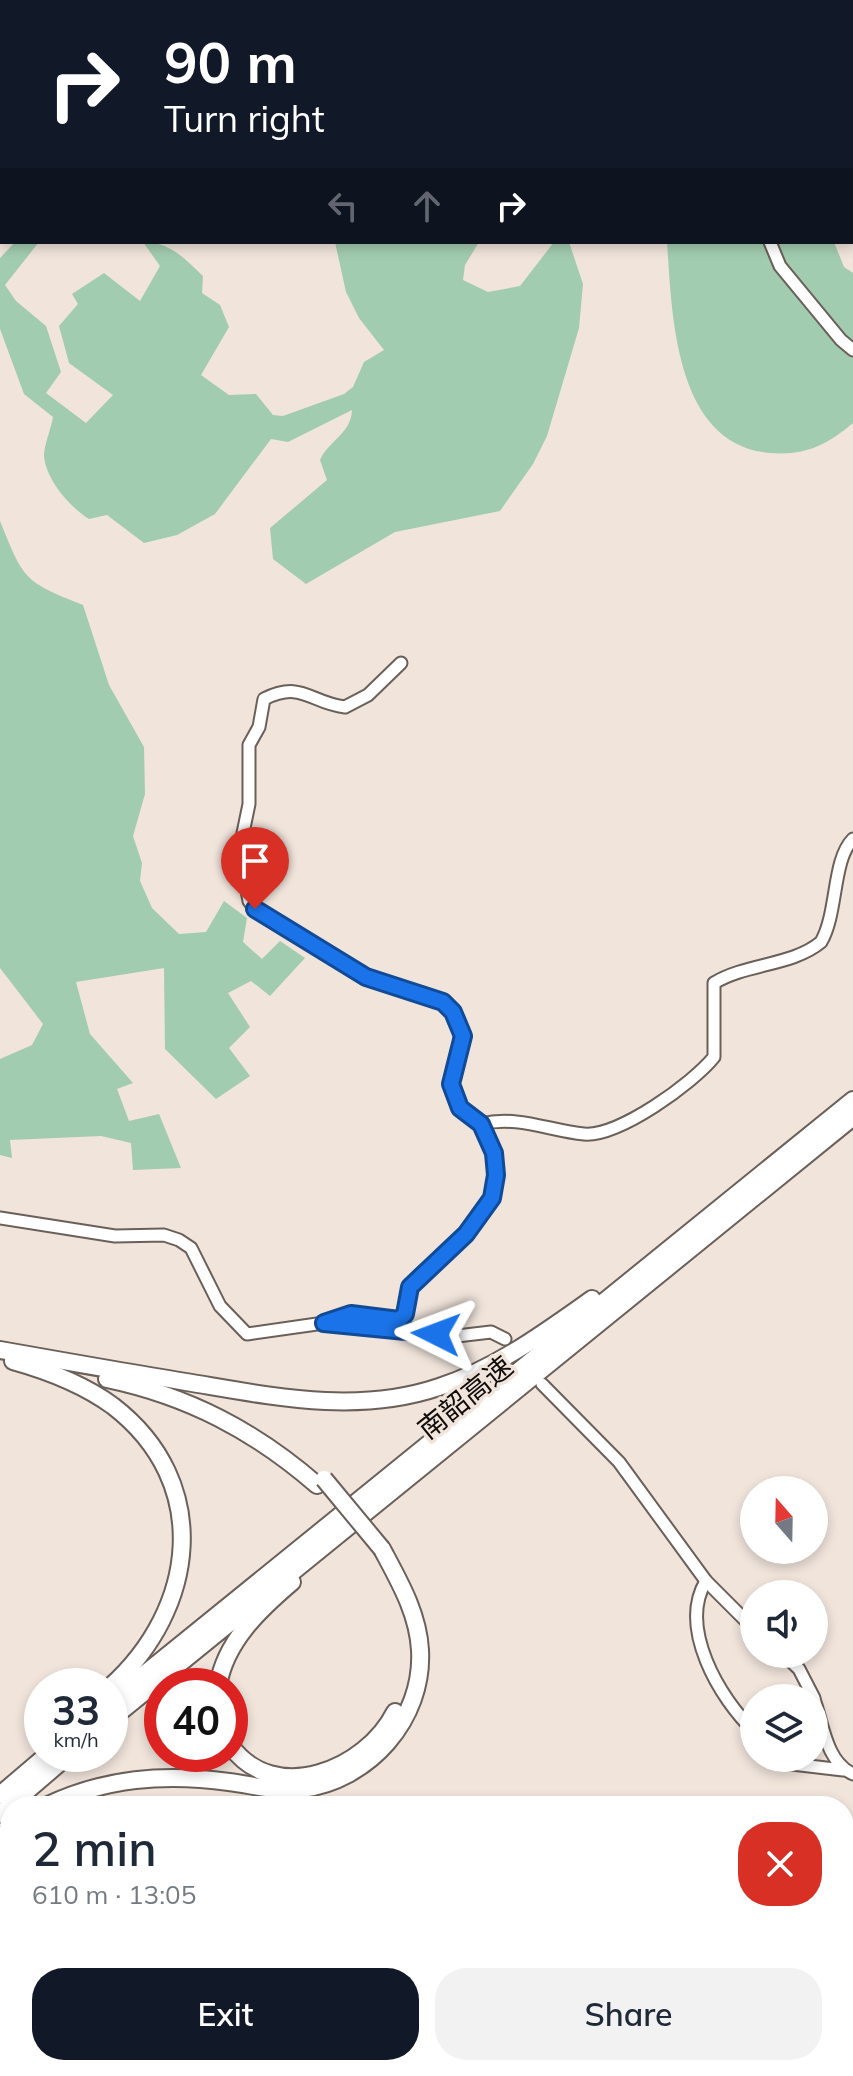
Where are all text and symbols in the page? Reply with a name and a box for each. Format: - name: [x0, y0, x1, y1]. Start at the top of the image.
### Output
- text: 90 m: [164, 27, 297, 97]
- icon: right: [32, 32, 136, 136]
- text: Turn right: [164, 96, 325, 141]
- icon: left: [321, 184, 365, 228]
- icon: ahead: [405, 184, 449, 228]
- icon: right: [489, 184, 533, 228]
- pin: [221, 827, 289, 909]
- icon: arrive: [233, 839, 277, 883]
- position arrow: [394, 1292, 478, 1376]
- street label: 南韶高速: [410, 1348, 520, 1446]
- north arrow: [740, 1476, 828, 1564]
- map controls: [740, 1476, 828, 1772]
- button: sound: [740, 1580, 828, 1668]
- speed limit sign: 40: [144, 1668, 248, 1772]
- button: layers: [740, 1684, 828, 1772]
- text: 33: [52, 1685, 100, 1735]
- text: km/h: [53, 1727, 99, 1752]
- text: 2 min: [32, 1818, 157, 1878]
- button: close: [738, 1822, 822, 1906]
- text: 610 m · 13:05: [32, 1878, 196, 1911]
- button: Exit: [32, 1968, 419, 2060]
- button: Share: [435, 1968, 822, 2060]

